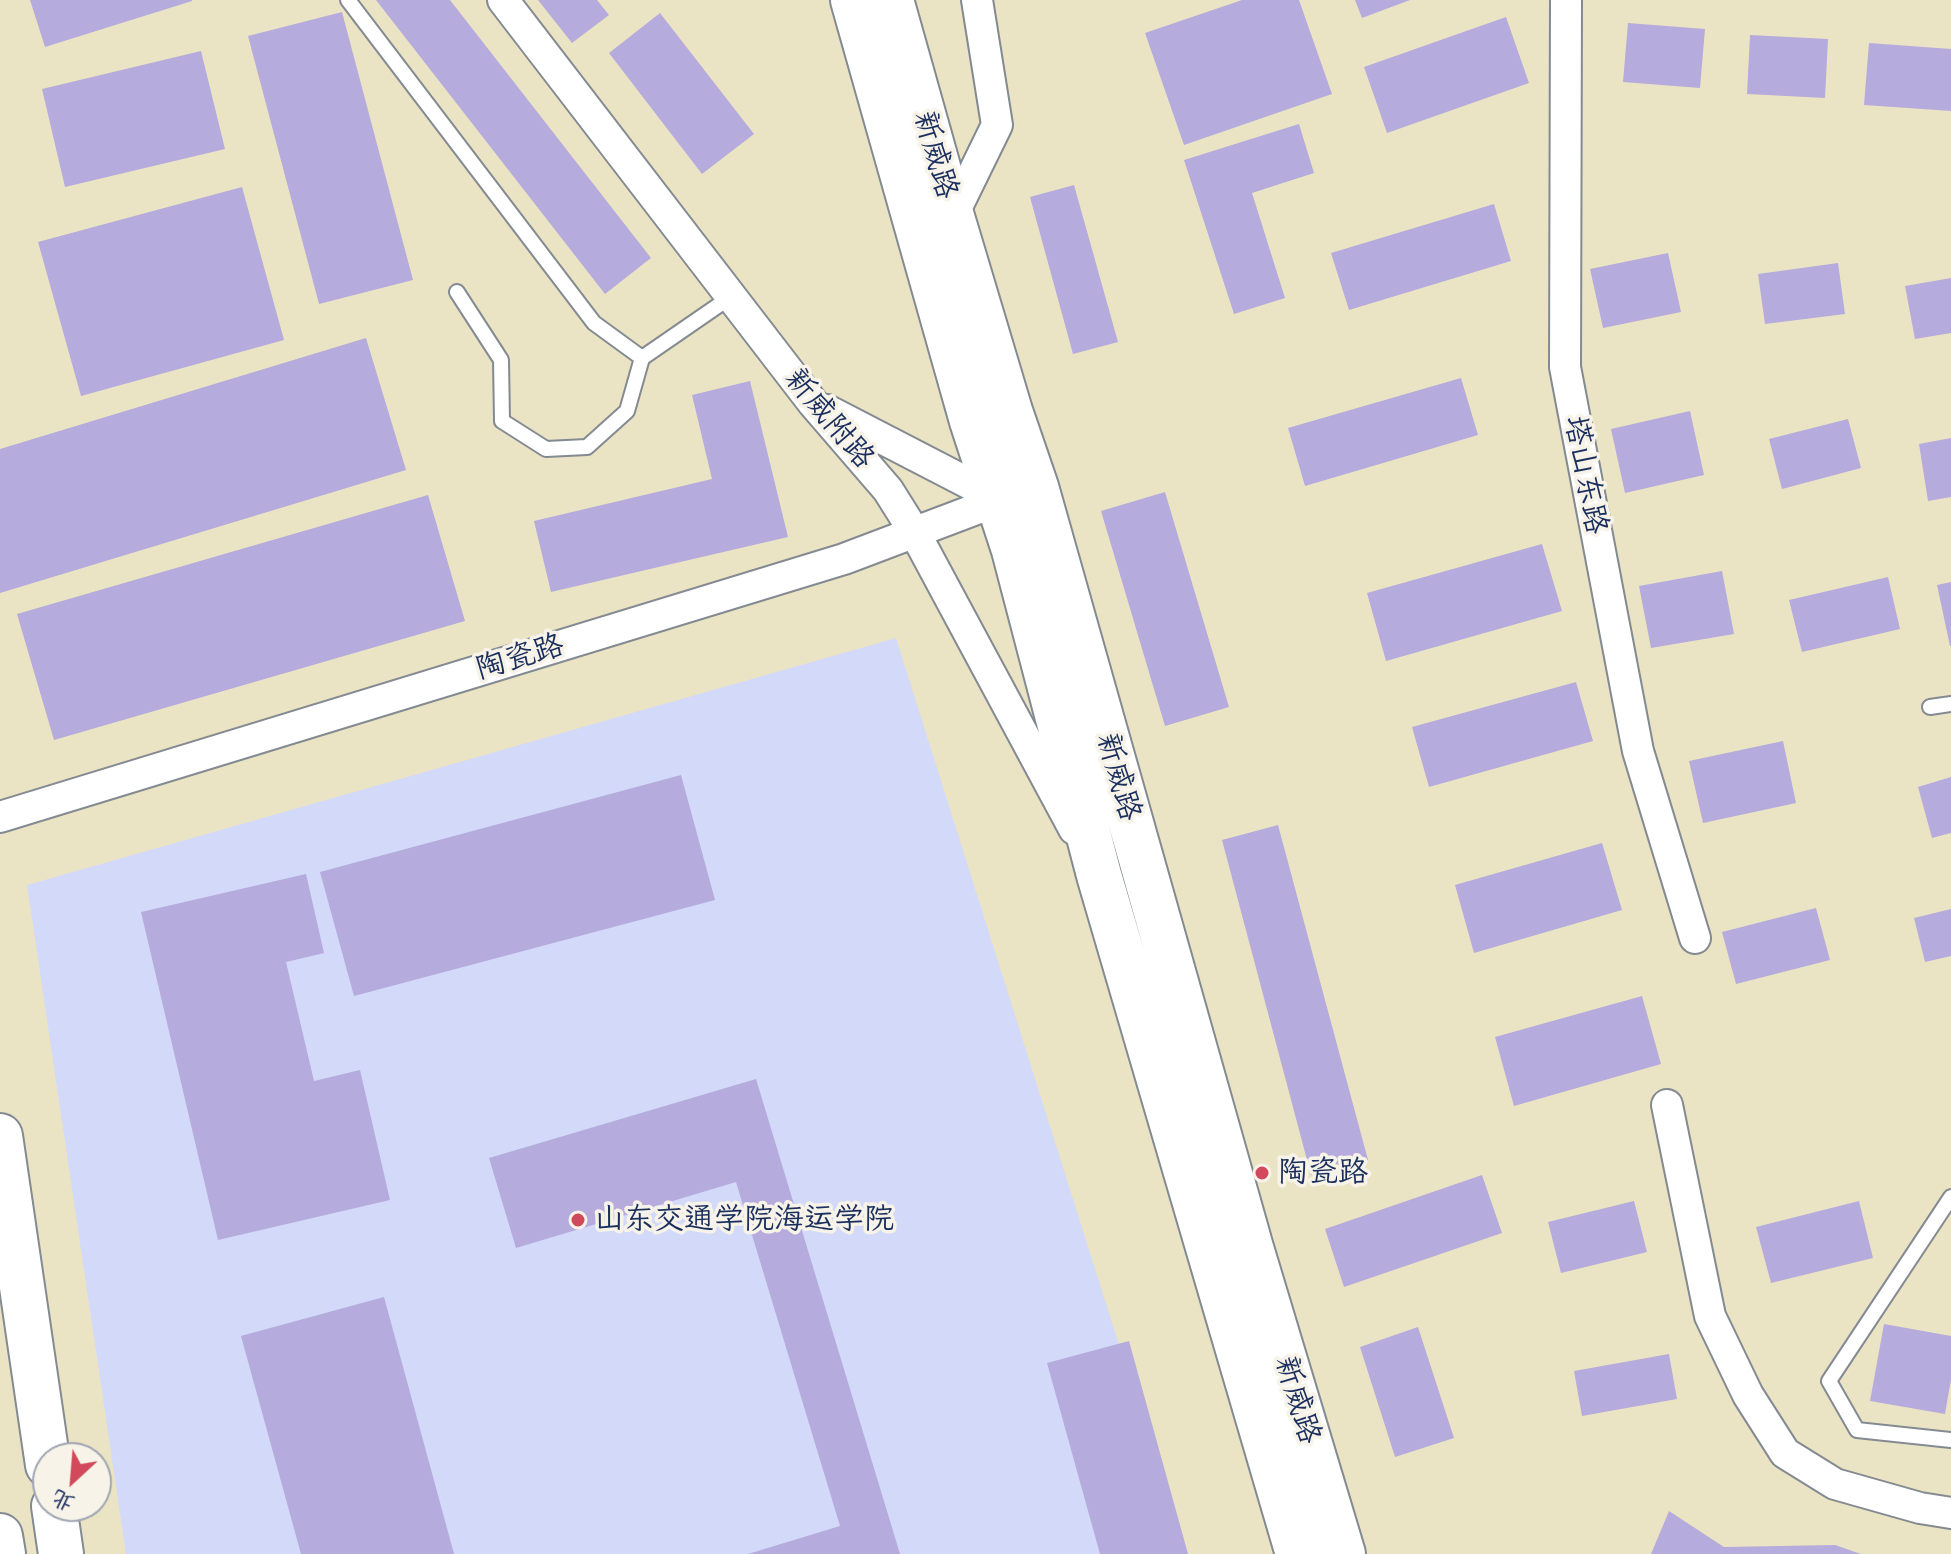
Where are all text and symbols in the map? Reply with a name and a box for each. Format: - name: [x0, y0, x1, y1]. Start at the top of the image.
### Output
- street label: 新威路: [905, 107, 965, 203]
- street label: 新威附路: [777, 361, 881, 477]
- street label: 塔山东路: [1556, 413, 1614, 537]
- street label: 陶瓷路: [472, 628, 568, 688]
- street label: 新威路: [1088, 729, 1148, 825]
- place label: 陶瓷路: [1278, 1155, 1368, 1191]
- marker: 陶瓷路: [1253, 1164, 1271, 1182]
- place label: 山东交通学院海运学院: [594, 1202, 894, 1238]
- marker: 山东交通学院海运学院: [569, 1211, 587, 1229]
- street label: 新威路: [1267, 1352, 1327, 1448]
- north arrow: [32, 1442, 112, 1522]
- text: 北: [46, 1483, 79, 1520]

